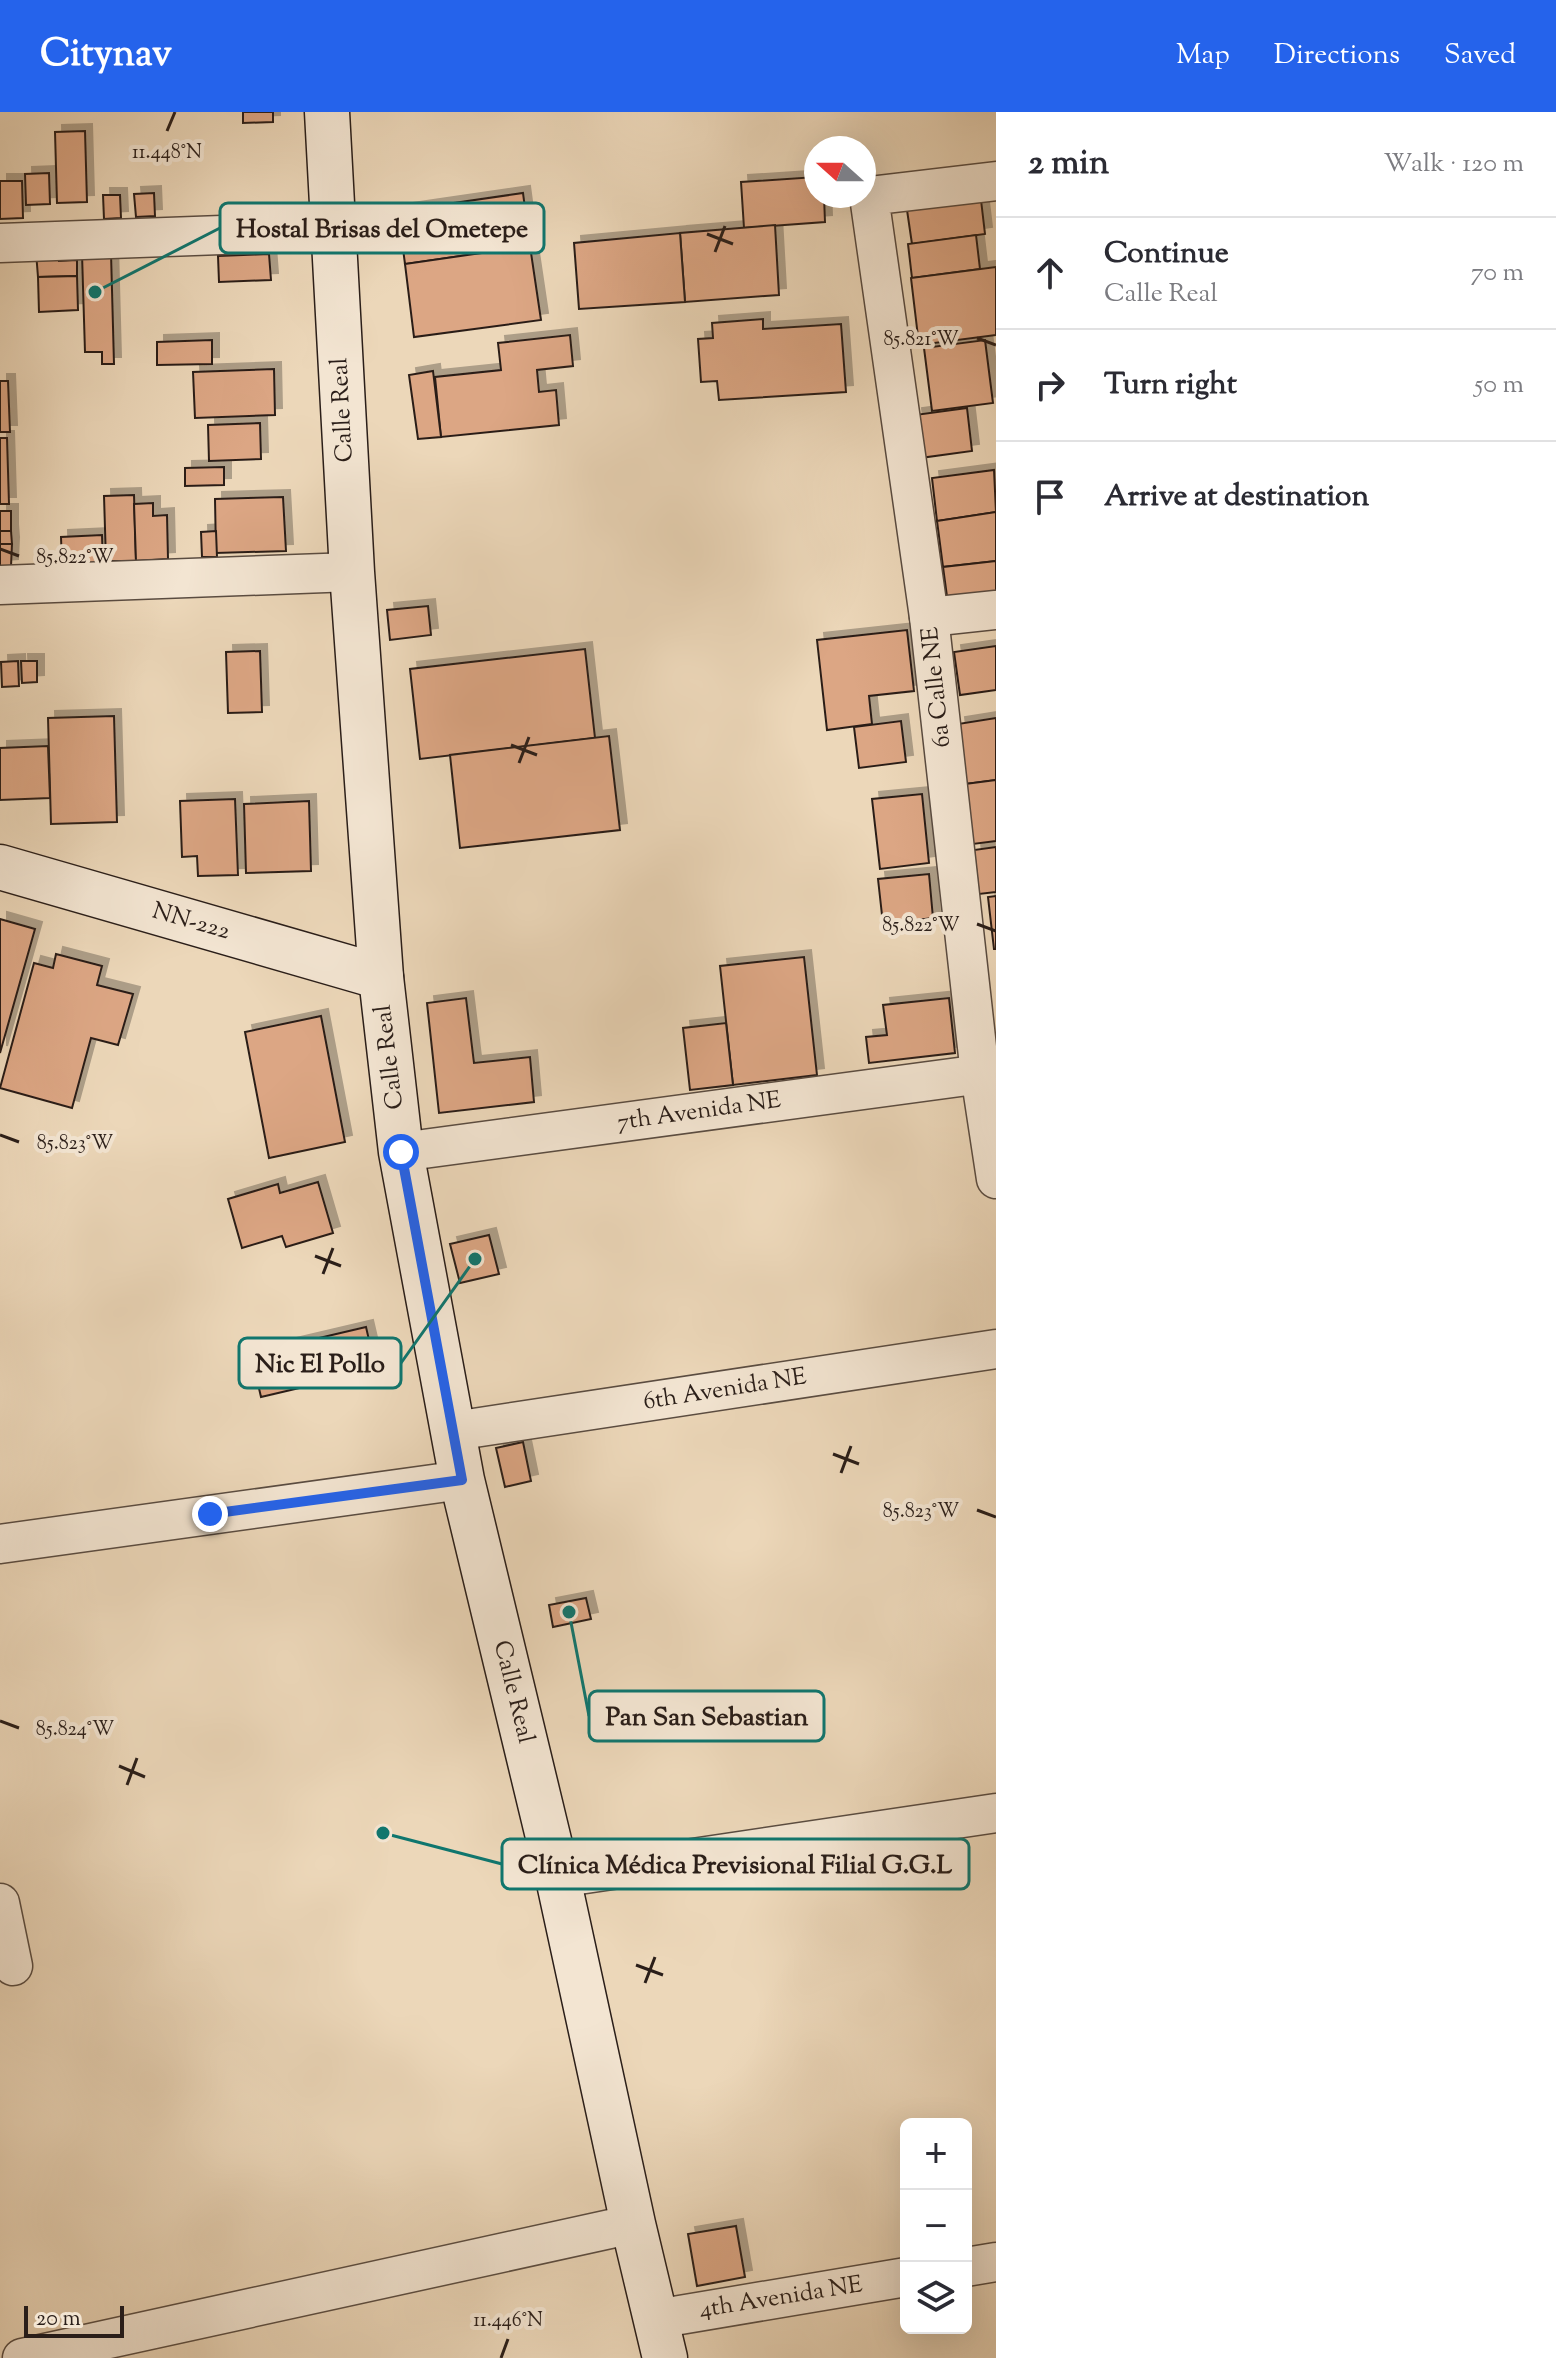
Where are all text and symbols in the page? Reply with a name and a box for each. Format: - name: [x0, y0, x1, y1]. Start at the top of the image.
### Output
- text: Citynav: [40, 29, 172, 83]
- text: Map: [1176, 36, 1230, 76]
- text: Directions: [1274, 36, 1400, 76]
- text: Saved: [1444, 36, 1516, 76]
- north arrow: [804, 136, 876, 208]
- text: 11.448°N: [132, 139, 202, 168]
- text: 2 min: [1028, 140, 1109, 189]
- text: Walk · 120 m: [1384, 146, 1524, 183]
- callout: Hostal Brisas del Ometepe: [220, 203, 544, 253]
- text: Hostal Brisas del Ometepe: [236, 212, 528, 249]
- text: Continue: [1104, 233, 1229, 276]
- icon: ahead: [1028, 251, 1072, 295]
- text: 70 m: [1471, 255, 1524, 292]
- text: Calle Real: [1104, 276, 1218, 313]
- text: 85.821°W: [883, 326, 959, 355]
- street label: Calle Real: [323, 356, 363, 463]
- icon: right: [1028, 363, 1072, 407]
- text: Turn right: [1104, 364, 1237, 407]
- text: 50 m: [1474, 367, 1524, 404]
- icon: arrive: [1028, 475, 1072, 519]
- text: Arrive at destination: [1104, 476, 1369, 519]
- text: 85.822°W: [36, 544, 114, 573]
- street label: 6a Calle NE: [914, 624, 960, 749]
- street label: NN-222: [148, 895, 234, 949]
- text: 85.822°W: [882, 912, 960, 941]
- street label: Calle Real: [367, 1003, 413, 1111]
- street label: 7th Avenida NE: [615, 1084, 784, 1140]
- text: 85.823°W: [37, 1130, 113, 1159]
- route start: [383, 1134, 419, 1170]
- callout: Nic El Pollo: [239, 1338, 401, 1388]
- text: Nic El Pollo: [255, 1347, 385, 1384]
- street label: 6th Avenida NE: [641, 1360, 809, 1420]
- route end: [192, 1496, 228, 1532]
- text: 85.823°W: [883, 1498, 959, 1527]
- street label: Calle Real: [484, 1637, 542, 1747]
- callout: Pan San Sebastian: [589, 1691, 824, 1741]
- text: Pan San Sebastian: [606, 1700, 809, 1737]
- text: 85.824°W: [36, 1716, 114, 1745]
- callout: Clínica Médica Previsional Filial G.G.L: [502, 1839, 969, 1889]
- text: Clínica Médica Previsional Filial G.G.L: [518, 1848, 953, 1885]
- map controls: [900, 2118, 972, 2334]
- button: +: [900, 2118, 972, 2190]
- button: −: [900, 2190, 972, 2262]
- button: layers: [900, 2262, 972, 2334]
- street label: 4th Avenida NE: [697, 2268, 866, 2328]
- scale bar: [24, 2302, 124, 2338]
- text: 20 m: [36, 2304, 81, 2336]
- text: 11.446°N: [473, 2307, 543, 2336]

